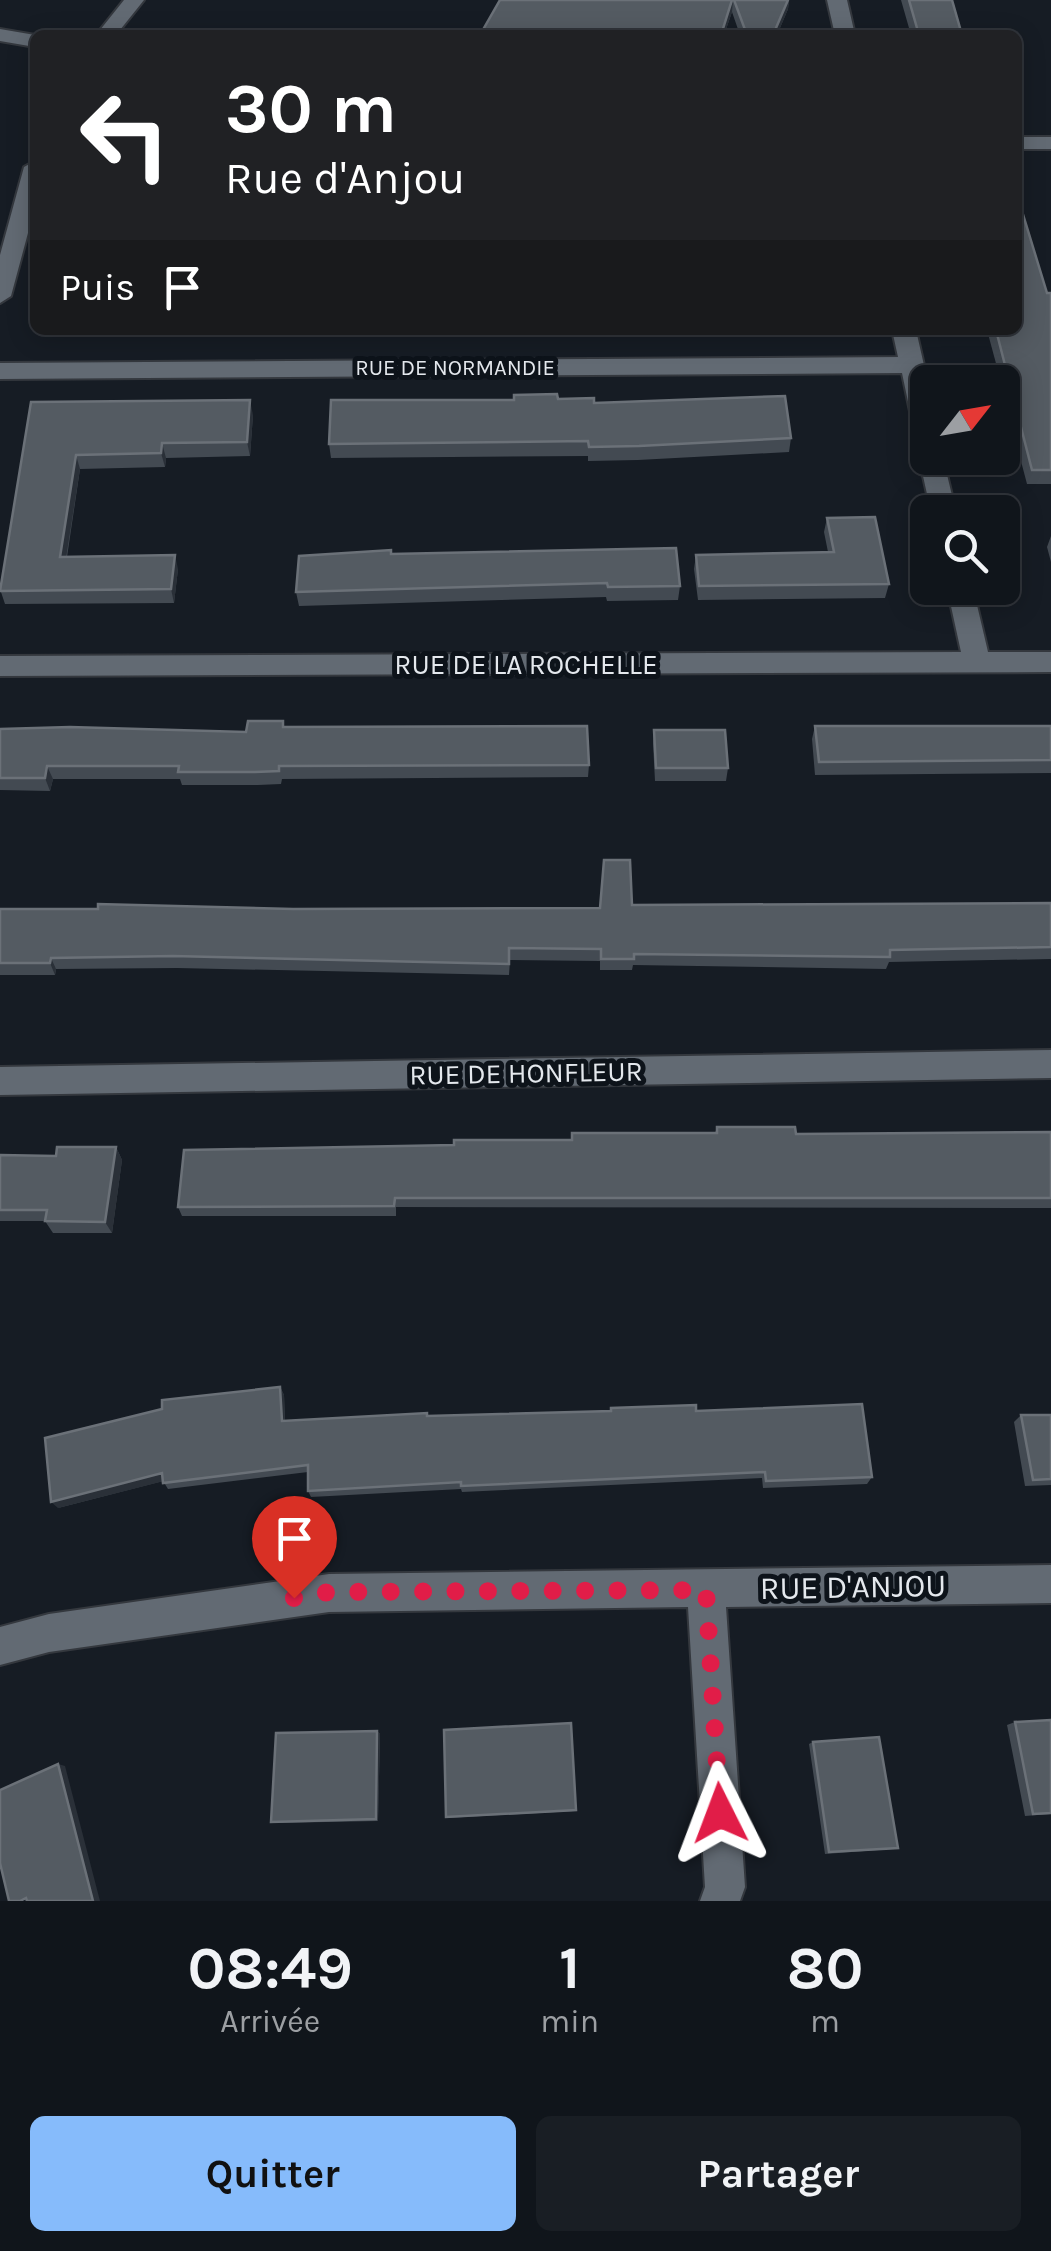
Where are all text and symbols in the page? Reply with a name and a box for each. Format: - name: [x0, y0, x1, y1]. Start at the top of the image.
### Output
- text: 30 m: [225, 68, 397, 150]
- icon: left: [60, 70, 190, 200]
- text: Rue d'Anjou: [225, 152, 465, 204]
- icon: arrive: [155, 260, 210, 315]
- text: Puis: [60, 265, 135, 310]
- street label: RUE DE NORMANDIE: [355, 355, 555, 381]
- north arrow: [910, 365, 1020, 475]
- map controls: [910, 365, 1020, 605]
- button: search: [910, 495, 1020, 605]
- street label: RUE DE LA ROCHELLE: [394, 648, 658, 681]
- street label: RUE DE HONFLEUR: [409, 1054, 643, 1092]
- pin: [252, 1496, 337, 1599]
- icon: arrive: [267, 1511, 322, 1566]
- street label: RUE D'ANJOU: [760, 1567, 946, 1607]
- position arrow: [668, 1761, 772, 1865]
- text: 08:49: [188, 1933, 353, 2003]
- text: 1: [559, 1933, 580, 2003]
- text: 80: [787, 1933, 863, 2003]
- text: Arrivée: [220, 2003, 320, 2040]
- text: min: [540, 2003, 599, 2040]
- text: m: [810, 2003, 840, 2040]
- button: Quitter: [30, 2116, 516, 2231]
- button: Partager: [536, 2116, 1021, 2231]

